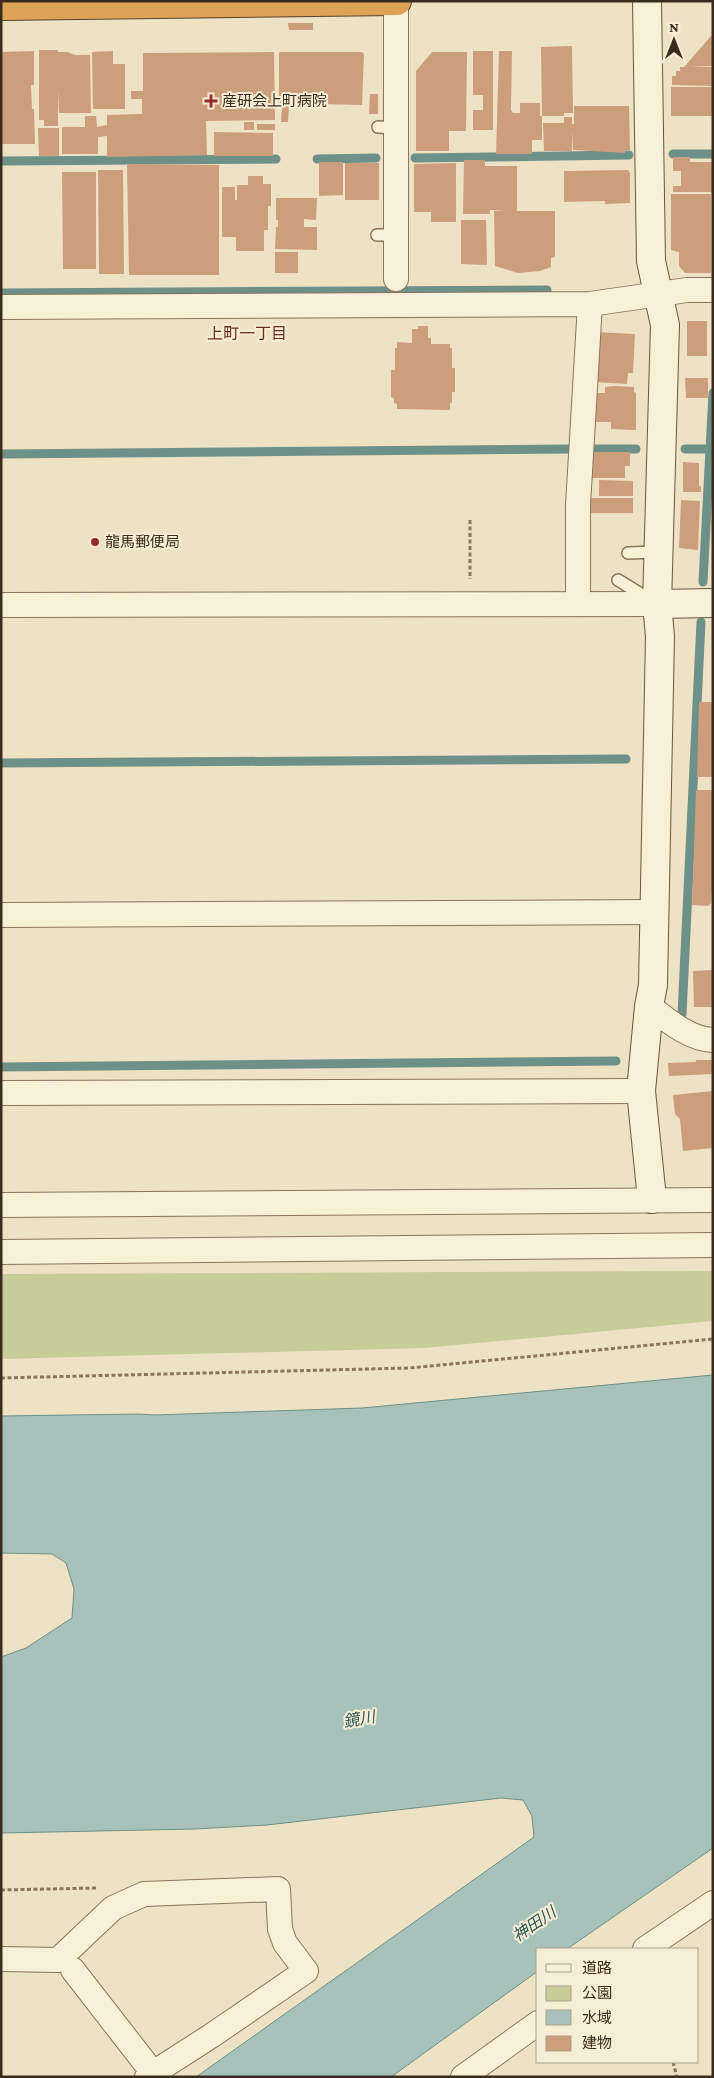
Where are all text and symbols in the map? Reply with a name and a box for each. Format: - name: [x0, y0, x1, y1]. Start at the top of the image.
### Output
- north arrow: [649, 15, 699, 65]
- text: N: [669, 19, 679, 35]
- place label: 産研会上町病院: [222, 93, 327, 109]
- marker: 産研会上町病院: [204, 94, 218, 108]
- district label: 上町一丁目: [207, 325, 287, 342]
- place label: 龍馬郵便局: [105, 534, 180, 550]
- marker: 龍馬郵便局: [89, 536, 101, 548]
- water label: 鏡川: [342, 1708, 378, 1730]
- water label: 神田川: [509, 1902, 560, 1944]
- legend: [536, 1948, 699, 2063]
- text: 道路: [582, 1960, 612, 1976]
- text: 公園: [582, 1985, 612, 2001]
- text: 水域: [582, 2010, 612, 2026]
- text: 建物: [582, 2035, 612, 2051]

